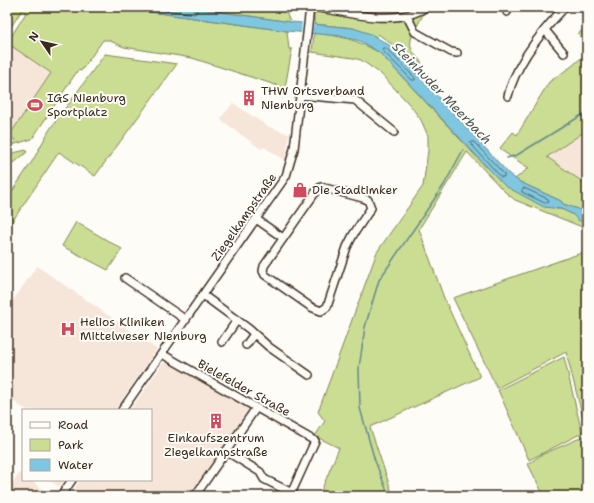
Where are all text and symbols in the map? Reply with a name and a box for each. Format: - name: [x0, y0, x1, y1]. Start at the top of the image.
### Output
- north arrow: [22, 22, 62, 62]
- text: N: [25, 29, 43, 44]
- water label: Steinhuder Meerbach: [389, 38, 495, 148]
- place label: THW Ortsverband Nienburg: [261, 83, 365, 113]
- building icon: THW Ortsverband Nienburg: [240, 89, 258, 107]
- place label: IGS Nienburg Sportplatz: [47, 90, 126, 120]
- sports icon: IGS Nienburg Sportplatz: [26, 96, 44, 114]
- street label: Ziegelkampstraße: [208, 170, 280, 264]
- shop icon: Die Stadtimker: [291, 181, 309, 199]
- place label: Die Stadtimker: [312, 182, 398, 198]
- place label: Helios Kliniken Mittelweser Nienburg: [80, 314, 207, 344]
- hospital icon: Helios Kliniken Mittelweser Nienburg: [59, 320, 77, 338]
- street label: Bielefelder Straße: [195, 356, 293, 420]
- legend: [22, 409, 152, 481]
- building icon: Einkaufszentrum Ziegelkampstraße: [207, 412, 225, 430]
- text: Road: [58, 417, 89, 433]
- place label: Einkaufszentrum Ziegelkampstraße: [164, 430, 268, 460]
- text: Park: [58, 437, 84, 453]
- text: Water: [58, 457, 94, 473]

